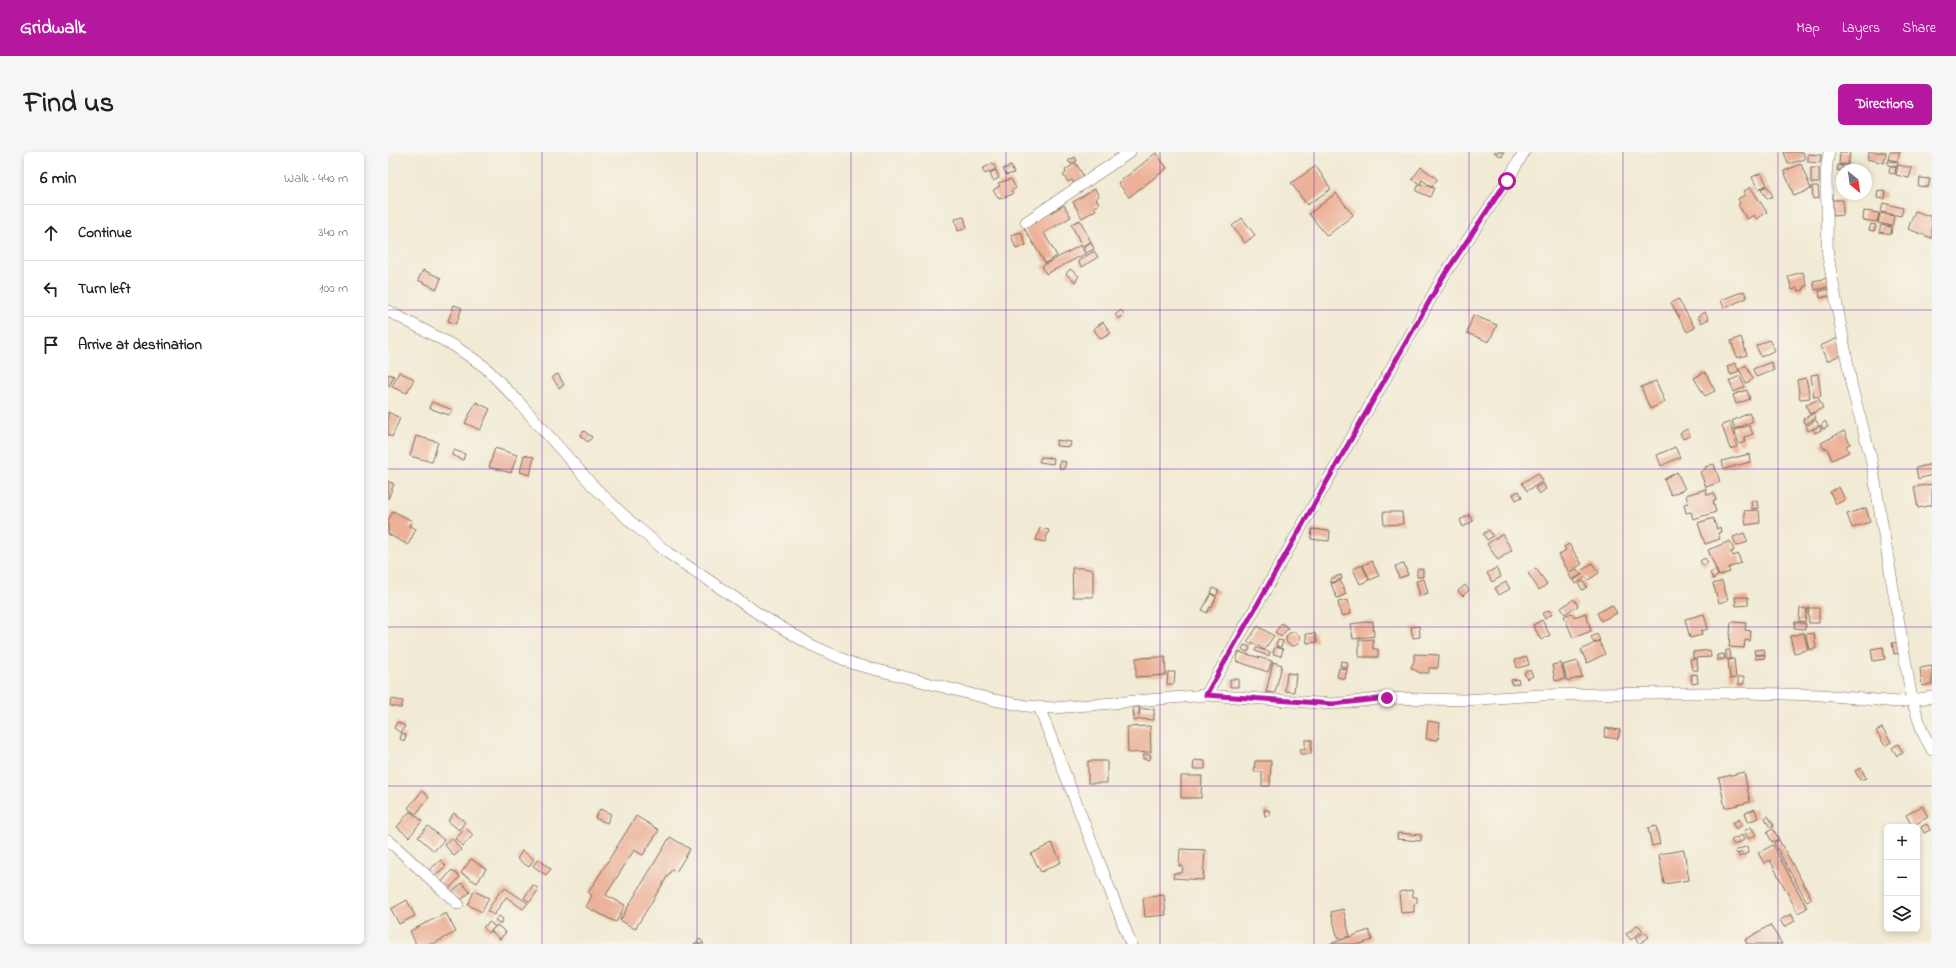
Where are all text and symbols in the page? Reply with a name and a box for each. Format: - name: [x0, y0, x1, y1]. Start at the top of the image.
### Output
- text: Gridwalk: [20, 15, 86, 42]
- text: Map: [1796, 18, 1820, 39]
- text: Layers: [1842, 18, 1880, 39]
- text: Share: [1902, 18, 1936, 39]
- text: Find us: [24, 84, 114, 125]
- button: Directions: [1838, 84, 1932, 125]
- north arrow: [1836, 164, 1872, 200]
- text: 6 min: [40, 166, 76, 191]
- text: Walk · 440 m: [284, 169, 348, 188]
- route start: [1498, 172, 1516, 190]
- icon: ahead: [40, 222, 62, 244]
- text: Continue: [78, 222, 132, 244]
- text: 340 m: [318, 223, 348, 242]
- icon: left: [40, 278, 62, 300]
- text: Turn left: [78, 278, 131, 300]
- text: 100 m: [319, 279, 348, 298]
- icon: arrive: [40, 334, 62, 356]
- text: Arrive at destination: [78, 334, 202, 356]
- route end: [1378, 689, 1396, 707]
- map controls: [1884, 824, 1920, 932]
- button: +: [1884, 824, 1920, 860]
- button: −: [1884, 860, 1920, 896]
- button: layers: [1884, 896, 1920, 932]

